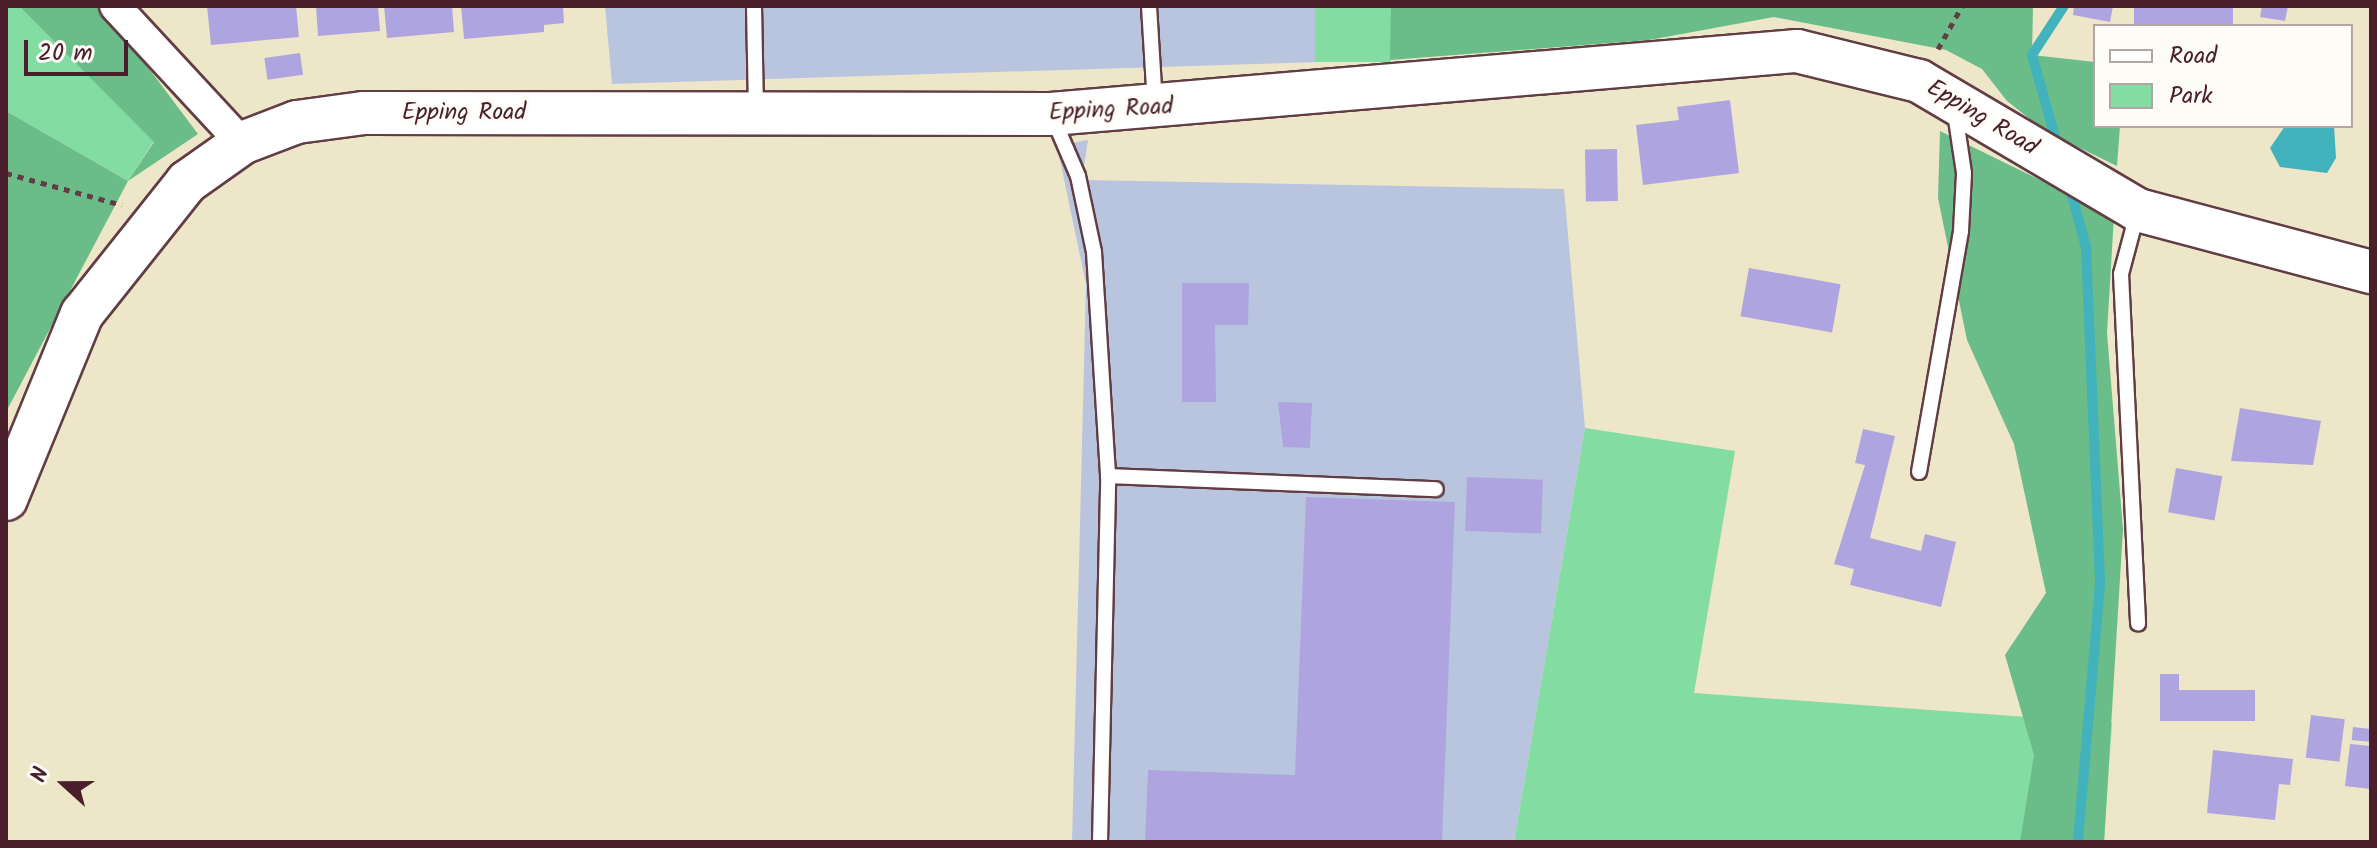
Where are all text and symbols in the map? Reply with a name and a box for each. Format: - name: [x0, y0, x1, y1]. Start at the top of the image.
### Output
- scale bar: [28, 24, 132, 74]
- legend: [2093, 24, 2353, 128]
- text: 20 m: [38, 34, 93, 73]
- text: Road: [2169, 37, 2217, 76]
- street label: Epping Road: [1921, 74, 2043, 162]
- text: Park: [2169, 77, 2213, 116]
- street label: Epping Road: [1048, 92, 1174, 128]
- street label: Epping Road: [402, 99, 526, 127]
- north arrow: [24, 744, 104, 824]
- text: N: [22, 762, 60, 788]

